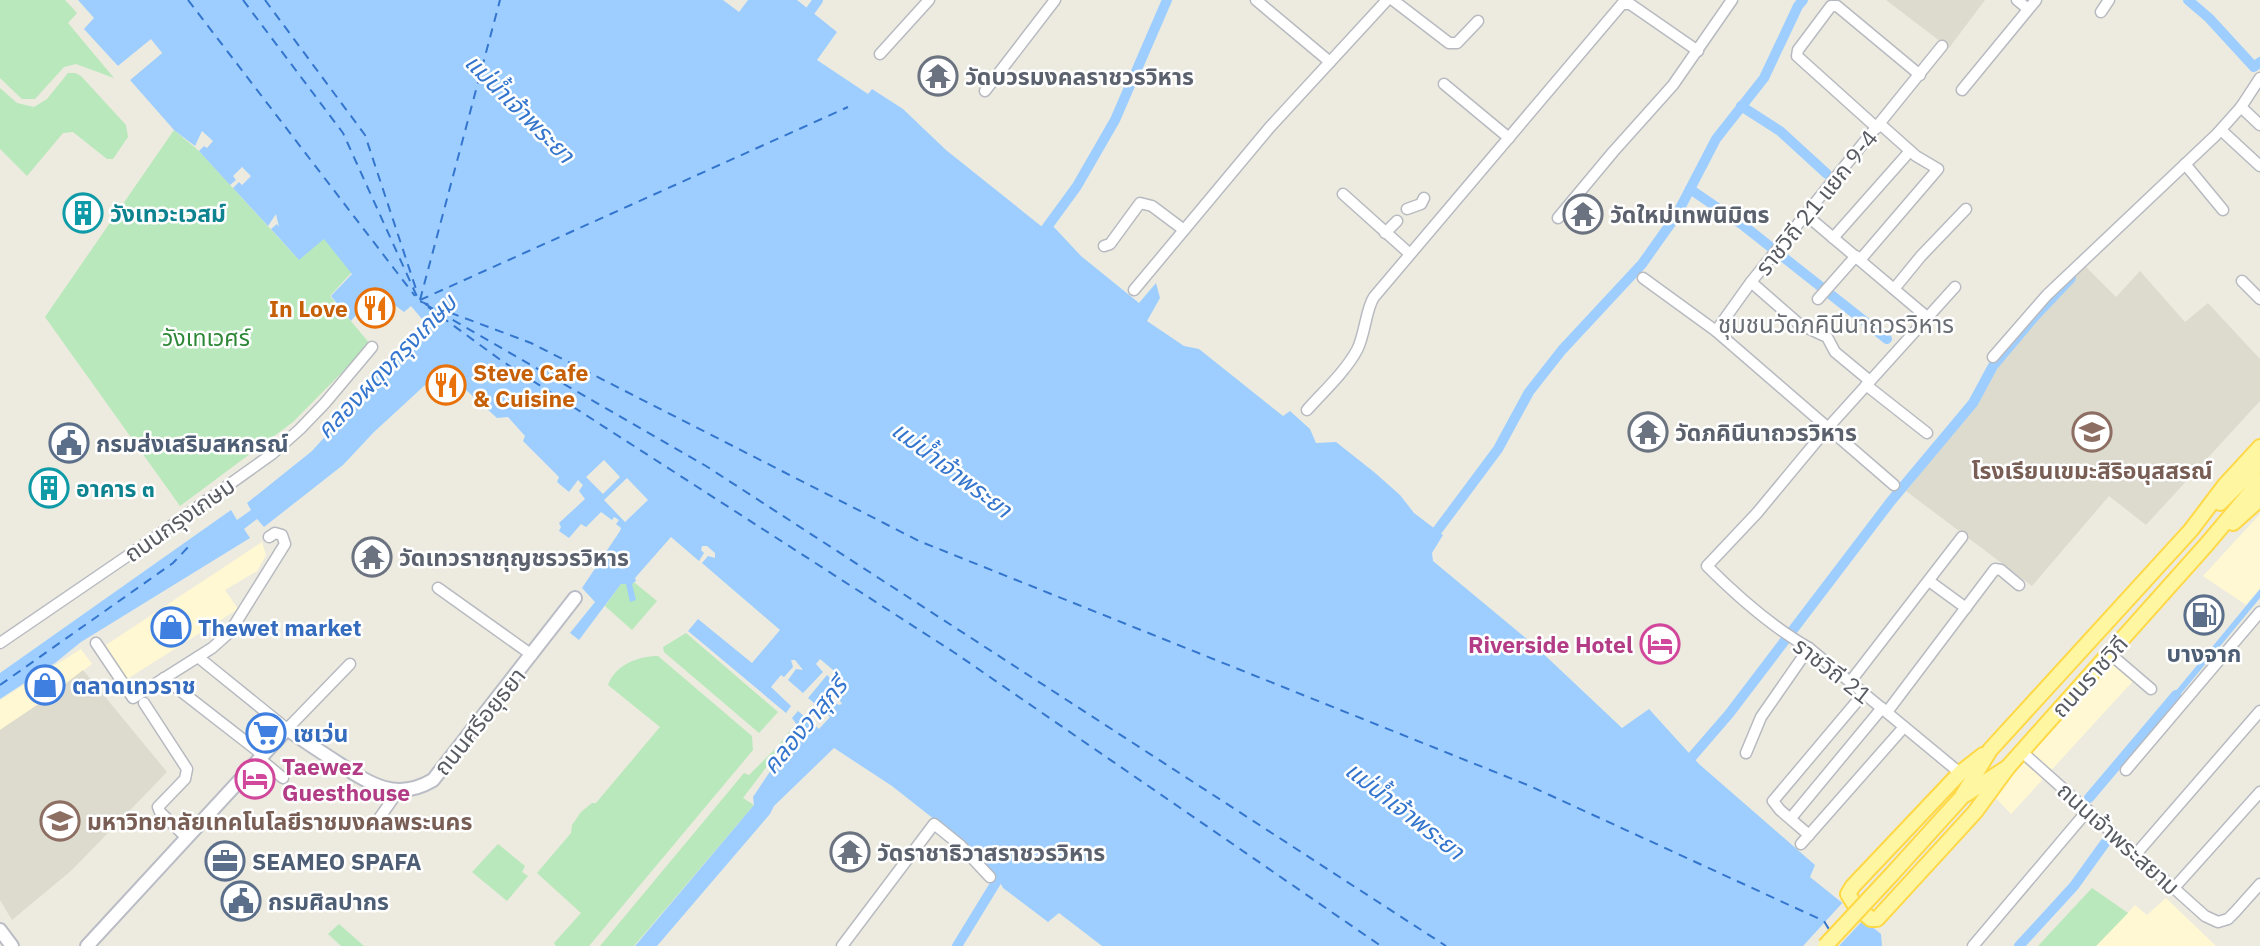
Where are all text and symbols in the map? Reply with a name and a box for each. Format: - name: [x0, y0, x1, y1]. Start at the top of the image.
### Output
- water label: แม่น้ำเจ้าพระยา: [458, 46, 582, 170]
- temple icon: วัดบวรมงคลราชวรวิหาร: [917, 55, 959, 97]
- place label: วัดบวรมงคลราชวรวิหาร: [965, 61, 1194, 91]
- street label: ราชวิถี 21 แยก 9-4: [1748, 123, 1884, 281]
- building icon: วังเทวะเวสม์: [62, 192, 104, 234]
- temple icon: วัดใหม่เทพนิมิตร: [1562, 193, 1604, 235]
- place label: วังเทวะเวสม์: [110, 198, 226, 228]
- place label: วัดใหม่เทพนิมิตร: [1610, 199, 1769, 229]
- water label: คลองผดุงกรุงเกษม: [309, 285, 465, 445]
- restaurant icon: In Love: [354, 287, 396, 329]
- place label: In Love: [269, 293, 348, 323]
- district label: ชุมชนวัดภคินีนาถวรวิหาร: [1718, 308, 1954, 340]
- park label: วังเทเวศร์: [162, 322, 251, 352]
- place label: Steve Cafe & Cuisine: [473, 357, 588, 413]
- restaurant icon: Steve Cafe & Cuisine: [425, 364, 467, 406]
- temple icon: วัดภคินีนาถวรวิหาร: [1627, 411, 1669, 453]
- school or university icon: โรงเรียนเขมะสิริอนุสสรณ์: [2071, 411, 2113, 453]
- water label: แม่น้ำเจ้าพระยา: [886, 413, 1019, 525]
- place label: วัดภคินีนาถวรวิหาร: [1675, 417, 1857, 447]
- public building icon: กรมส่งเสริมสหกรณ์: [48, 422, 90, 464]
- place label: กรมส่งเสริมสหกรณ์: [96, 428, 288, 458]
- place label: โรงเรียนเขมะสิริอนุสสรณ์: [1971, 455, 2213, 485]
- building icon: อาคาร ๓: [28, 467, 70, 509]
- street label: ถนนกรุงเกษม: [118, 470, 240, 568]
- place label: อาคาร ๓: [76, 473, 155, 503]
- temple icon: วัดเทวราชกุญชรวรวิหาร: [351, 536, 393, 578]
- place label: วัดเทวราชกุญชรวรวิหาร: [399, 542, 629, 572]
- fuel station icon: บางจาก: [2183, 594, 2225, 636]
- shop icon: Thewet market: [150, 606, 192, 648]
- place label: Thewet market: [198, 612, 362, 642]
- hotel icon: Riverside Hotel: [1639, 623, 1681, 665]
- place label: Riverside Hotel: [1468, 629, 1633, 659]
- street label: ถนนราชวิถี: [2044, 629, 2134, 723]
- street label: ราชวิถี 21: [1788, 630, 1878, 710]
- place label: บางจาก: [2167, 638, 2241, 668]
- street label: ถนนศรีอยุธยา: [426, 661, 532, 781]
- shop icon: ตลาดเทวราช: [24, 664, 66, 706]
- water label: คลองวาสุกรี: [754, 667, 856, 780]
- place label: ตลาดเทวราช: [72, 670, 196, 700]
- supermarket icon: เซเว่น: [245, 712, 287, 754]
- place label: เซเว่น: [293, 718, 348, 748]
- place label: Taewez Guesthouse: [282, 751, 410, 807]
- water label: แม่น้ำเจ้าพระยา: [1339, 754, 1472, 867]
- hotel icon: Taewez Guesthouse: [234, 758, 276, 800]
- street label: ถนนเจ้าพระสยาม: [2051, 775, 2187, 901]
- school or university icon: มหาวิทยาลัยเทคโนโลยีราชมงคลพระนคร: [39, 800, 81, 842]
- place label: มหาวิทยาลัยเทคโนโลยีราชมงคลพระนคร: [87, 806, 472, 836]
- temple icon: วัดราชาธิวาสราชวรวิหาร: [829, 831, 871, 873]
- place label: วัดราชาธิวาสราชวรวิหาร: [877, 837, 1105, 867]
- office icon: SEAMEO SPAFA: [204, 840, 246, 882]
- place label: SEAMEO SPAFA: [252, 846, 422, 876]
- public building icon: กรมศิลปากร: [220, 880, 262, 922]
- place label: กรมศิลปากร: [268, 886, 389, 916]

